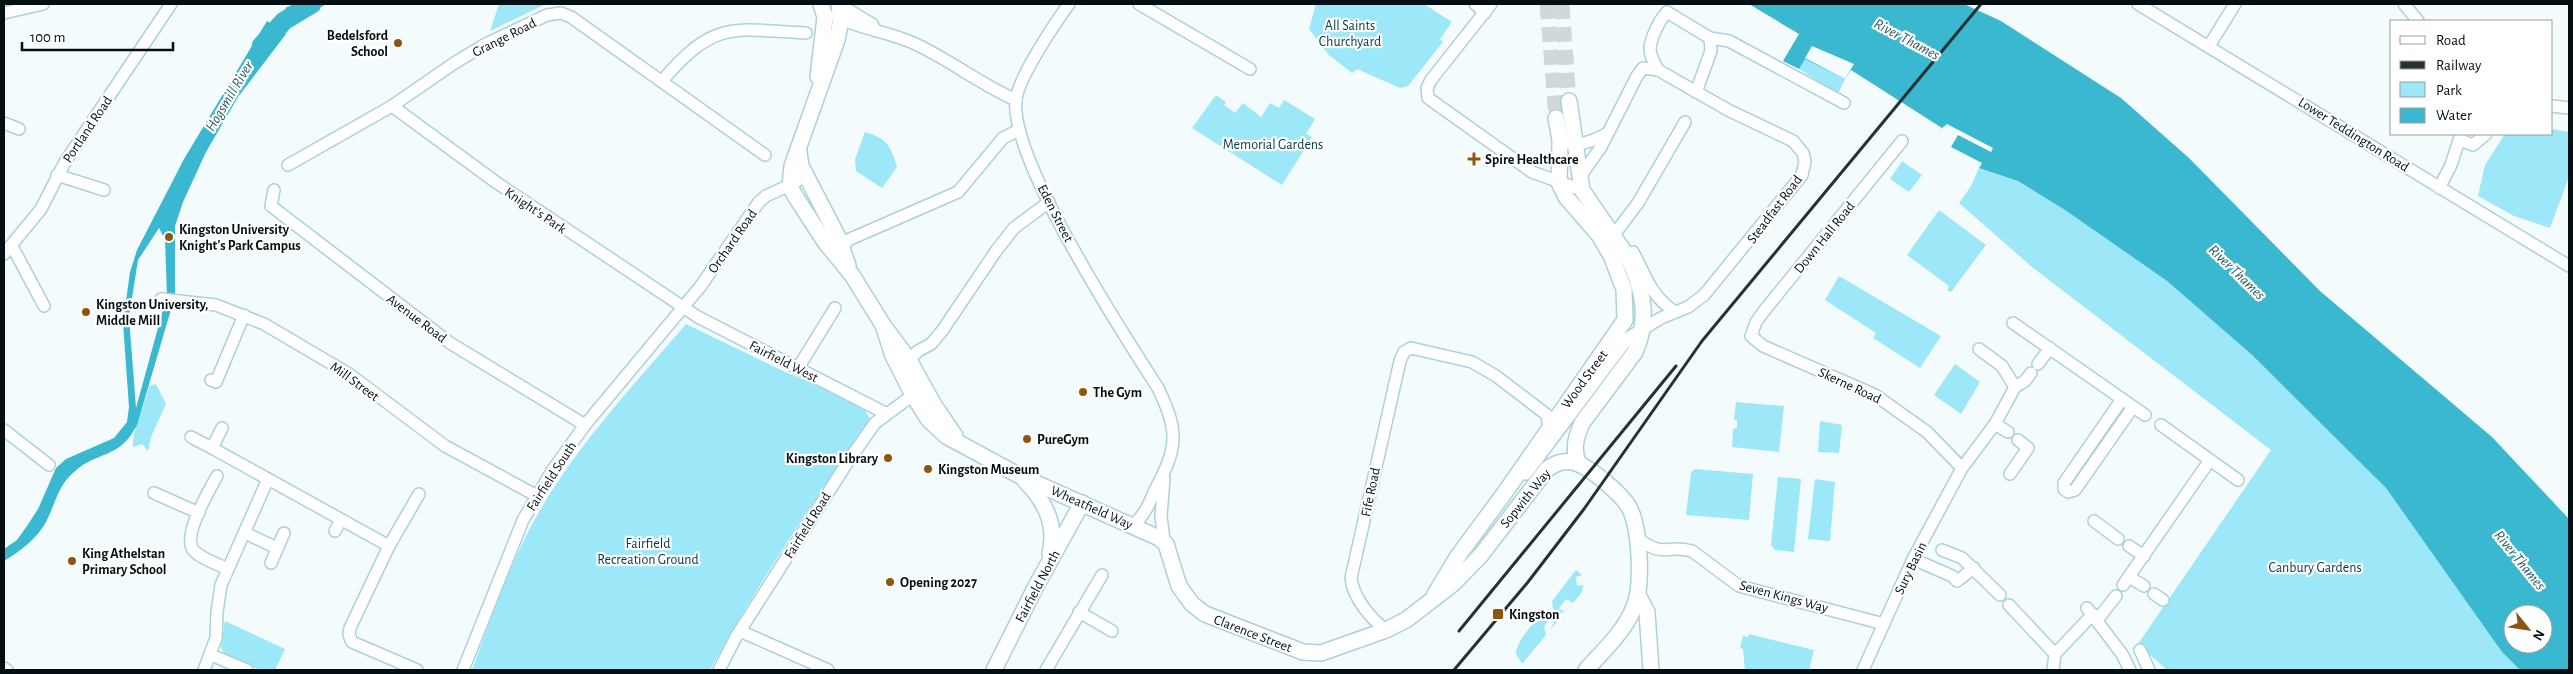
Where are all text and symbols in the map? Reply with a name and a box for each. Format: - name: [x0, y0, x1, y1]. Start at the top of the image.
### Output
- street label: Grange Road: [470, 16, 539, 60]
- water label: River Thames: [1872, 16, 1942, 63]
- park label: All Saints Churchyard: [1319, 19, 1381, 49]
- scale bar: [22, 20, 174, 52]
- legend: [2390, 20, 2553, 135]
- place label: Bedelsford School: [327, 29, 389, 59]
- text: 100 m: [30, 30, 65, 45]
- text: Road: [2436, 33, 2466, 48]
- marker: Bedelsford School: [392, 37, 404, 49]
- water label: Hogsmill River: [203, 58, 257, 134]
- text: Railway: [2436, 58, 2482, 73]
- text: Park: [2436, 83, 2462, 98]
- street label: Portland Road: [61, 94, 115, 165]
- street label: Lower Teddington Road: [2296, 95, 2411, 175]
- text: Water: [2436, 108, 2472, 123]
- park label: Memorial Gardens: [1223, 138, 1323, 152]
- marker: Spire Healthcare: [1467, 152, 1481, 166]
- place label: Spire Healthcare: [1485, 153, 1579, 167]
- street label: Steadfast Road: [1745, 173, 1805, 246]
- street label: Eden Street: [1035, 182, 1076, 245]
- street label: Knight's Park: [502, 185, 569, 237]
- street label: Down Hall Road: [1792, 199, 1858, 276]
- street label: Orchard Road: [706, 207, 760, 276]
- place label: Kingston University Knight's Park Campus: [179, 223, 301, 253]
- marker: Kingston University Knight's Park Campus: [163, 231, 175, 243]
- water label: River Thames: [2206, 242, 2268, 303]
- street label: Avenue Road: [384, 292, 449, 346]
- place label: Kingston University, Middle Mill: [96, 298, 208, 328]
- marker: Kingston University, Middle Mill: [80, 306, 92, 318]
- street label: Fairfield West: [747, 339, 821, 385]
- street label: Wood Street: [1559, 347, 1611, 411]
- street label: Mill Street: [327, 360, 382, 404]
- street label: Skerne Road: [1816, 365, 1883, 407]
- marker: The Gym: [1077, 386, 1089, 398]
- place label: The Gym: [1093, 386, 1142, 400]
- marker: PureGym: [1021, 433, 1033, 445]
- place label: PureGym: [1037, 433, 1089, 447]
- street label: Fairfield South: [524, 439, 579, 514]
- place label: Kingston Library: [786, 452, 879, 466]
- marker: Kingston Library: [882, 452, 894, 464]
- marker: Kingston Museum: [922, 463, 934, 475]
- place label: Kingston Museum: [938, 463, 1039, 477]
- street label: Fife Road: [1359, 466, 1383, 518]
- street label: Sopwith Way: [1498, 467, 1554, 531]
- street label: Wheatfield Way: [1048, 484, 1135, 532]
- street label: Fairfield Road: [782, 490, 834, 561]
- water label: River Thames: [2491, 528, 2548, 593]
- park label: Fairfield Recreation Ground: [597, 537, 699, 567]
- street label: Sury Basin: [1892, 540, 1930, 597]
- place label: King Athelstan Primary School: [82, 547, 167, 577]
- street label: Fairfield North: [1013, 548, 1063, 625]
- marker: King Athelstan Primary School: [66, 555, 78, 567]
- park label: Canbury Gardens: [2268, 561, 2362, 575]
- marker: Opening 2027: [884, 576, 896, 588]
- place label: Opening 2027: [900, 576, 977, 590]
- street label: Seven Kings Way: [1738, 578, 1830, 616]
- north arrow: [2503, 604, 2553, 654]
- marker: Kingston: [1491, 607, 1505, 621]
- place label: Kingston: [1509, 608, 1559, 622]
- street label: Clarence Street: [1212, 613, 1294, 655]
- text: N: [2530, 627, 2547, 643]

